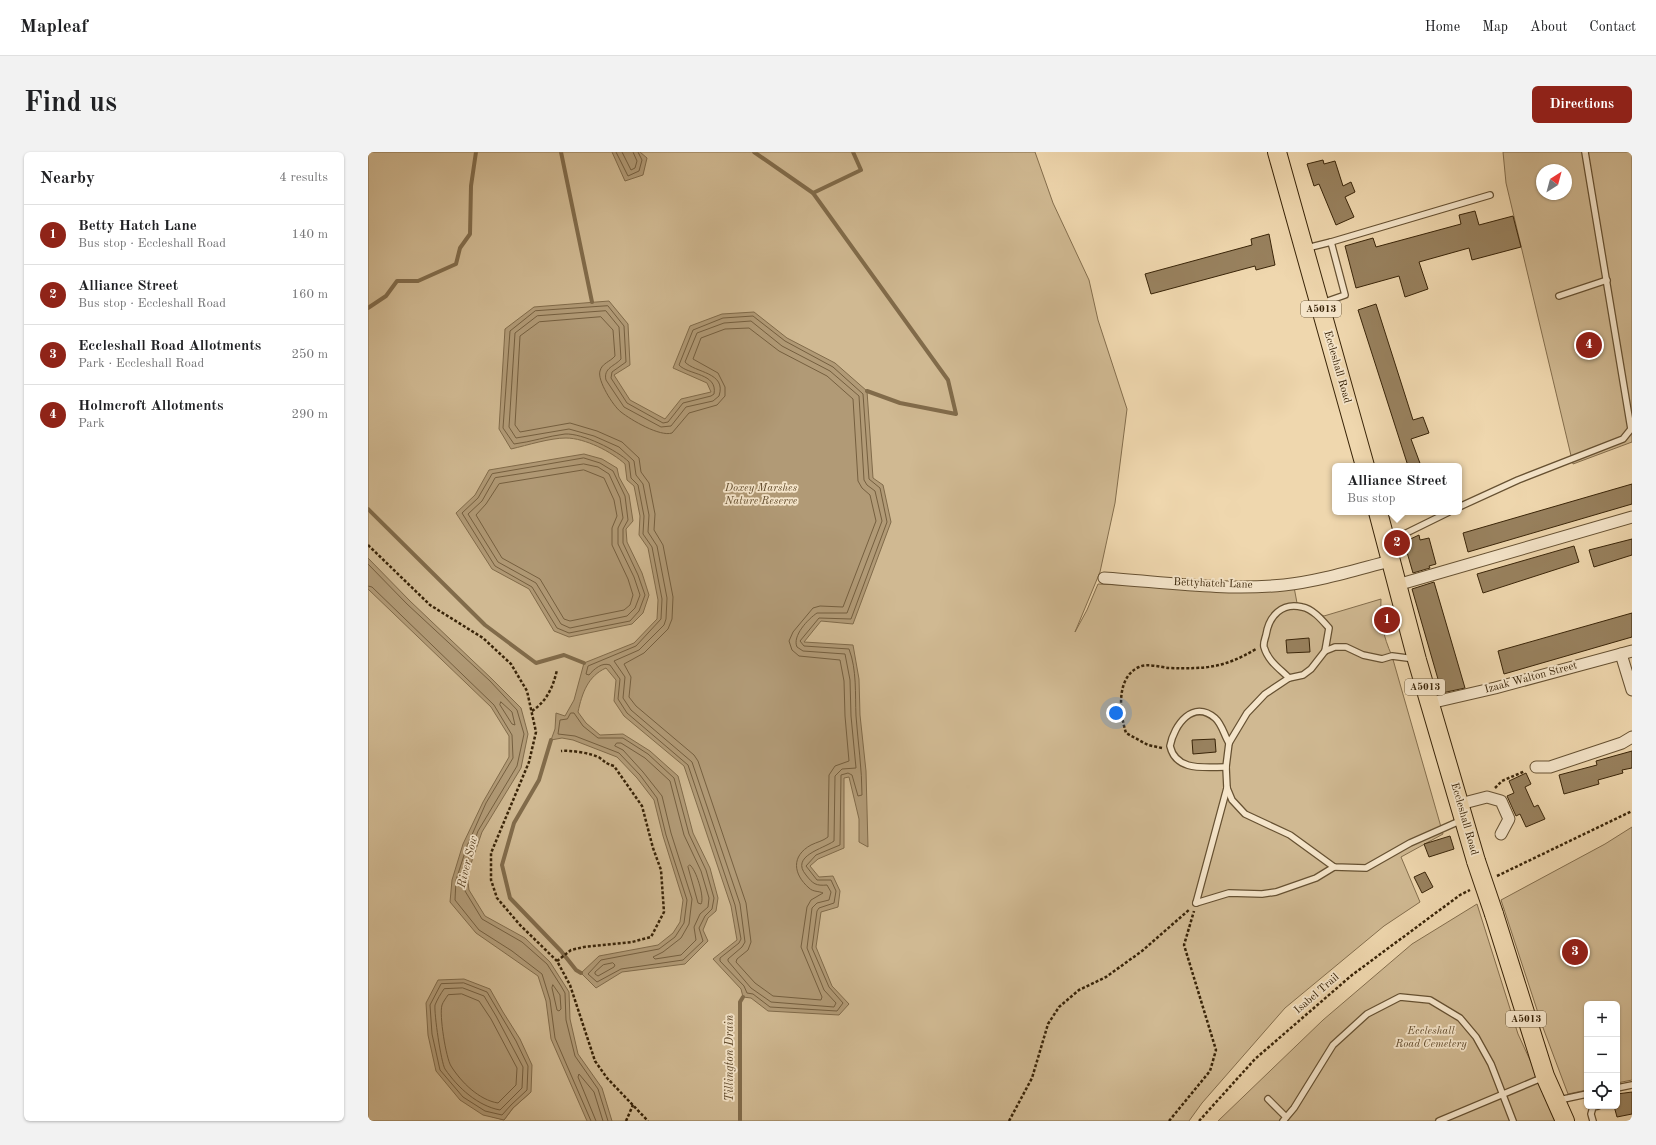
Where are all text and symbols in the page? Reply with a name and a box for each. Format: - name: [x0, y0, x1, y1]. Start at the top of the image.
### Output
- text: Mapleaf: [20, 18, 88, 37]
- text: Home: [1425, 20, 1460, 34]
- text: Map: [1482, 20, 1508, 34]
- text: About: [1530, 20, 1567, 34]
- text: Contact: [1589, 20, 1636, 34]
- button: Directions: [1532, 86, 1632, 123]
- text: Find us: [24, 90, 117, 118]
- north arrow: [1536, 164, 1572, 200]
- text: Nearby: [40, 170, 95, 187]
- text: 4 results: [279, 171, 328, 184]
- text: Betty Hatch Lane: [78, 219, 197, 234]
- text: 1: [49, 228, 57, 241]
- text: 140 m: [291, 228, 328, 241]
- text: Bus stop · Eccleshall Road: [78, 237, 226, 250]
- text: Alliance Street: [78, 279, 178, 294]
- text: 2: [49, 288, 57, 301]
- text: 160 m: [291, 288, 328, 301]
- text: Bus stop · Eccleshall Road: [78, 297, 226, 310]
- road number: A5013: [1301, 301, 1341, 317]
- street label: Eccleshall Road: [1321, 329, 1353, 405]
- pin: 4: [1576, 330, 1602, 360]
- text: Eccleshall Road Allotments: [78, 339, 261, 354]
- text: 3: [49, 348, 57, 361]
- text: 250 m: [291, 348, 328, 361]
- text: Park · Eccleshall Road: [78, 357, 204, 370]
- text: Holmcroft Allotments: [78, 399, 223, 414]
- text: 4: [49, 408, 57, 421]
- text: 290 m: [291, 408, 328, 421]
- text: Park: [78, 417, 105, 430]
- popup: [1332, 463, 1462, 515]
- text: Alliance Street: [1347, 474, 1447, 489]
- park label: Doxey Marshes Nature Reserve: [724, 483, 798, 507]
- text: Bus stop: [1347, 492, 1396, 505]
- pin: 2: [1384, 528, 1410, 558]
- street label: Bettyhatch Lane: [1173, 577, 1253, 591]
- pin: 1: [1374, 605, 1400, 635]
- street label: Izaak Walton Street: [1483, 660, 1579, 696]
- road number: A5013: [1405, 679, 1445, 695]
- your location: [1106, 703, 1126, 723]
- street label: Eccleshall Road: [1448, 781, 1480, 857]
- water label: River Sow: [455, 834, 480, 890]
- pin: 3: [1562, 937, 1588, 967]
- street label: Isabel Trail: [1293, 972, 1341, 1016]
- map controls: [1584, 1001, 1620, 1109]
- button: +: [1584, 1001, 1620, 1037]
- road number: A5013: [1506, 1011, 1546, 1027]
- water label: Tillington Drain: [724, 1014, 736, 1101]
- park label: Eccleshall Road Cemetery: [1394, 1026, 1467, 1050]
- button: −: [1584, 1037, 1620, 1073]
- button: locate: [1584, 1073, 1620, 1109]

